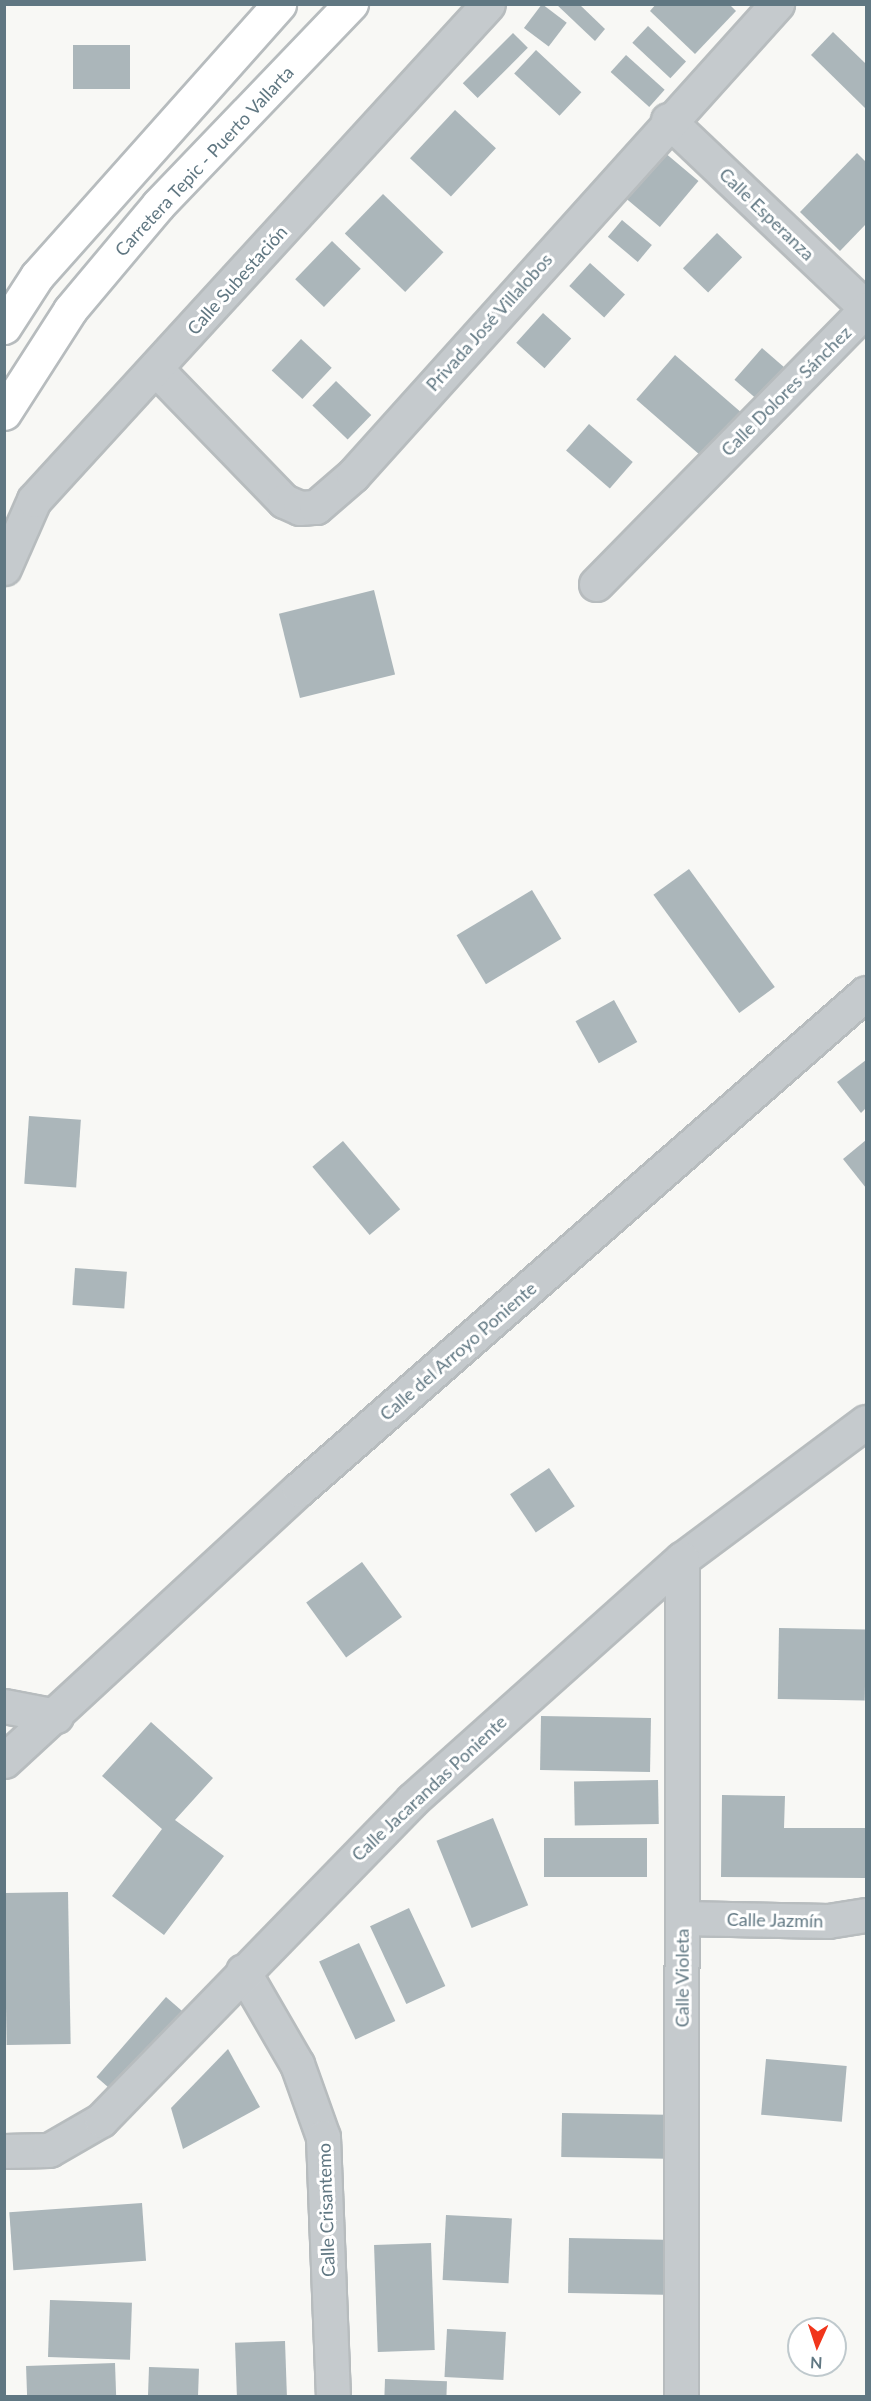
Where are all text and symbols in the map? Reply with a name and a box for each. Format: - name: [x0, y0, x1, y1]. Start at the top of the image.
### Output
- street label: Carretera Tepic - Puerto Vallarta: [110, 61, 298, 261]
- street label: Calle Esperanza: [715, 163, 819, 265]
- street label: Calle Subestación: [182, 221, 292, 339]
- street label: Privada José Villalobos: [421, 248, 557, 396]
- street label: Calle Dolores Sánchez: [717, 322, 855, 460]
- street label: Calle del Arroyo Poniente: [375, 1277, 541, 1425]
- street label: Calle Jacarandas Poniente: [347, 1710, 511, 1866]
- street label: Calle Jazmín: [726, 1908, 824, 1932]
- street label: Calle Violeta: [671, 1928, 693, 2028]
- street label: Calle Crisantemo: [313, 2143, 339, 2277]
- north arrow: [787, 2317, 847, 2377]
- text: N: [809, 2354, 823, 2373]

